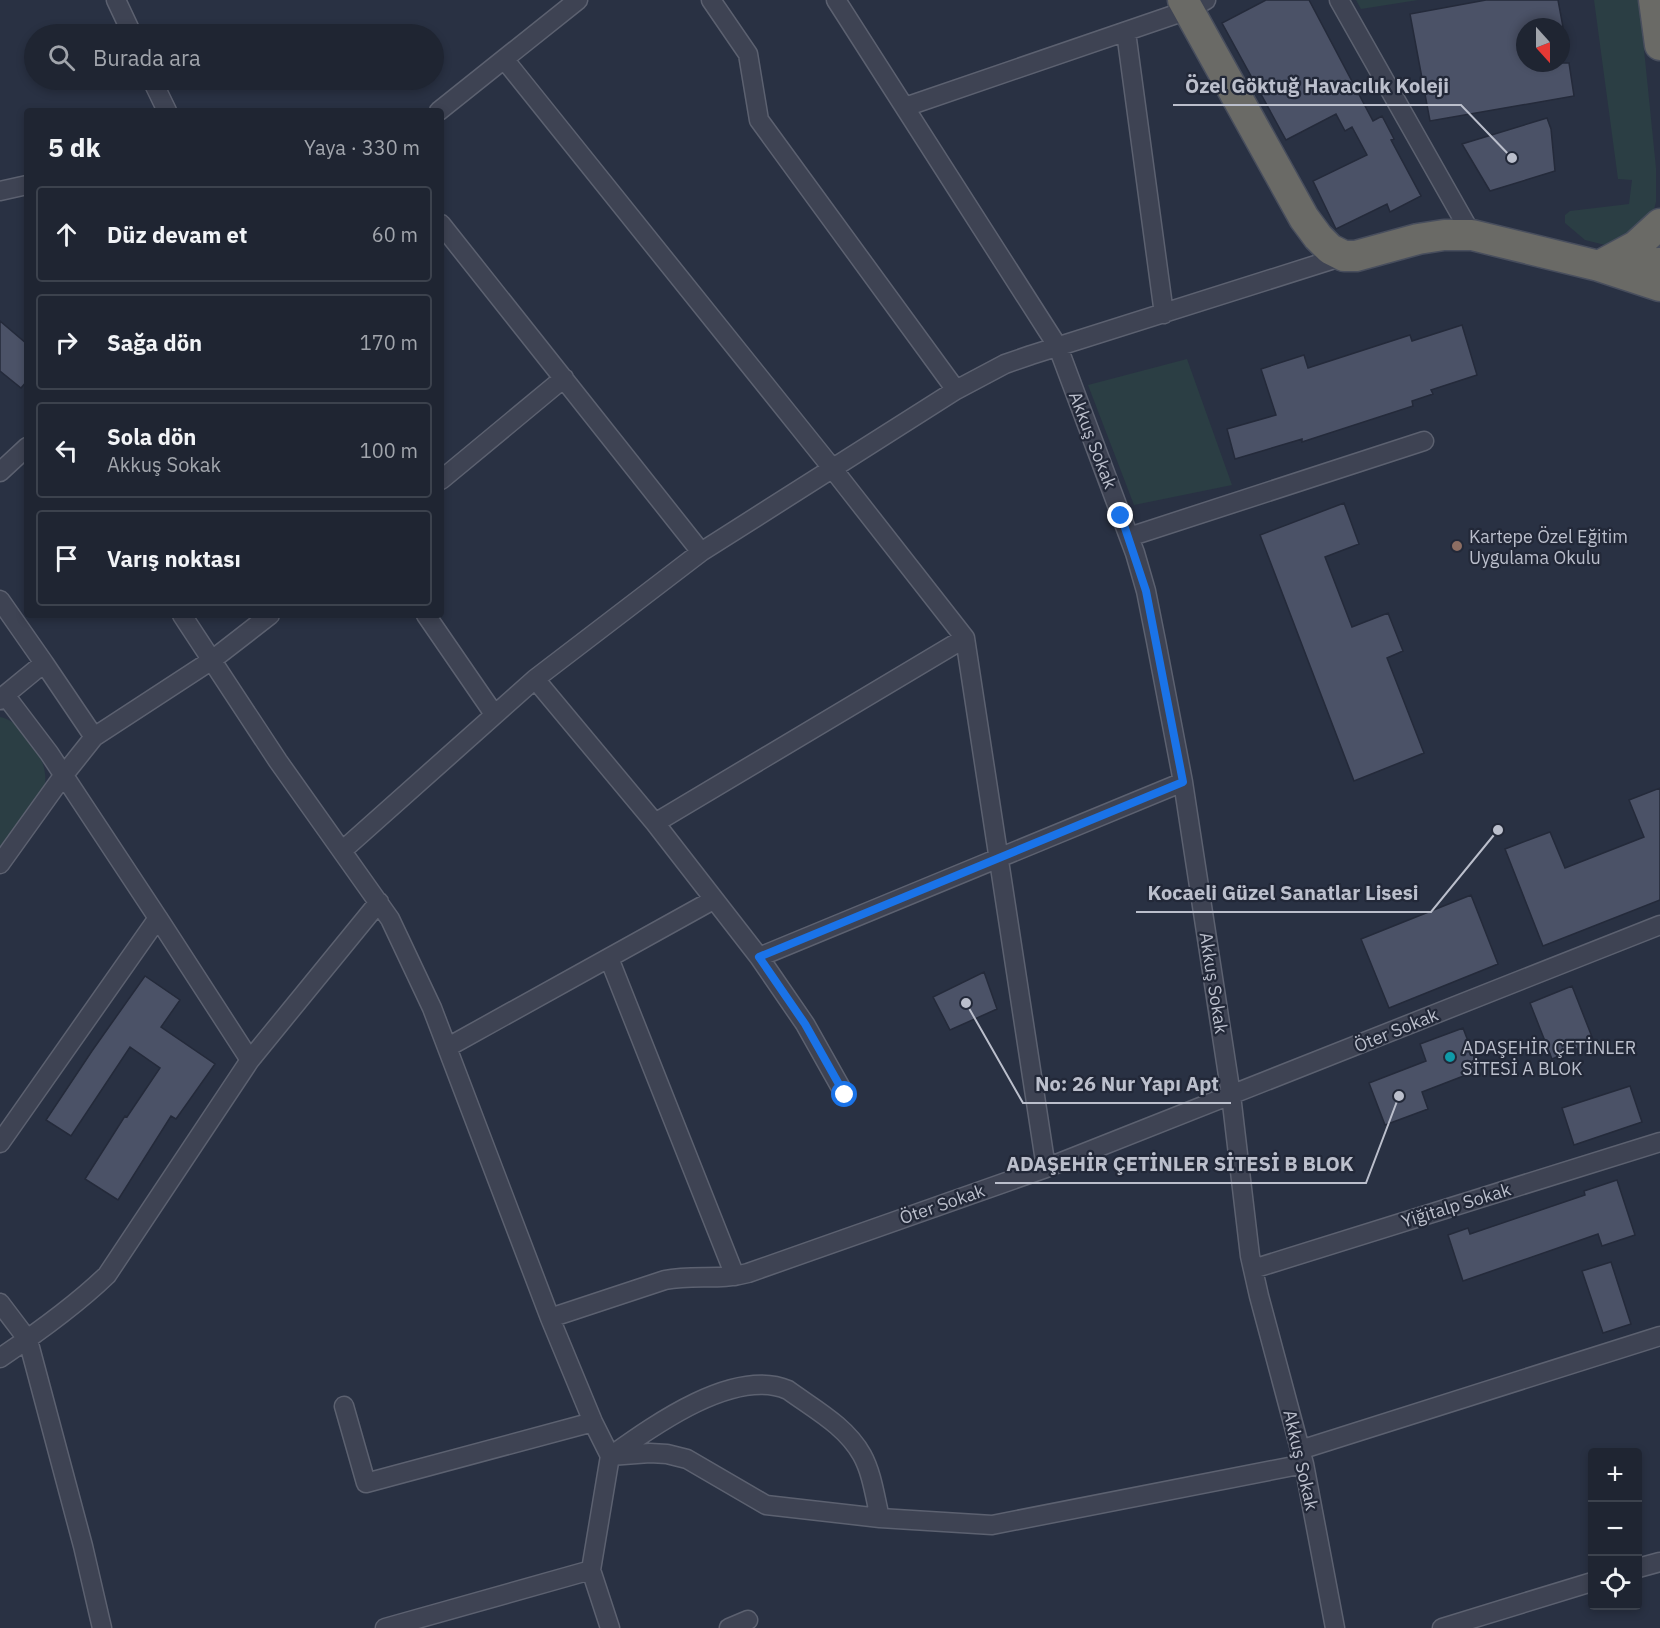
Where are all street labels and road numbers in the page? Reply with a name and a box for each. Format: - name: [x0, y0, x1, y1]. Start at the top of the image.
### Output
- street label: Akkuş Sokak: [1064, 388, 1122, 492]
- street label: Akkuş Sokak: [1195, 931, 1233, 1036]
- street label: Öter Sokak: [1351, 1003, 1442, 1057]
- street label: Yiğitalp Sokak: [1398, 1177, 1514, 1233]
- street label: Öter Sokak: [896, 1179, 988, 1229]
- street label: Akkuş Sokak: [1278, 1407, 1324, 1513]

